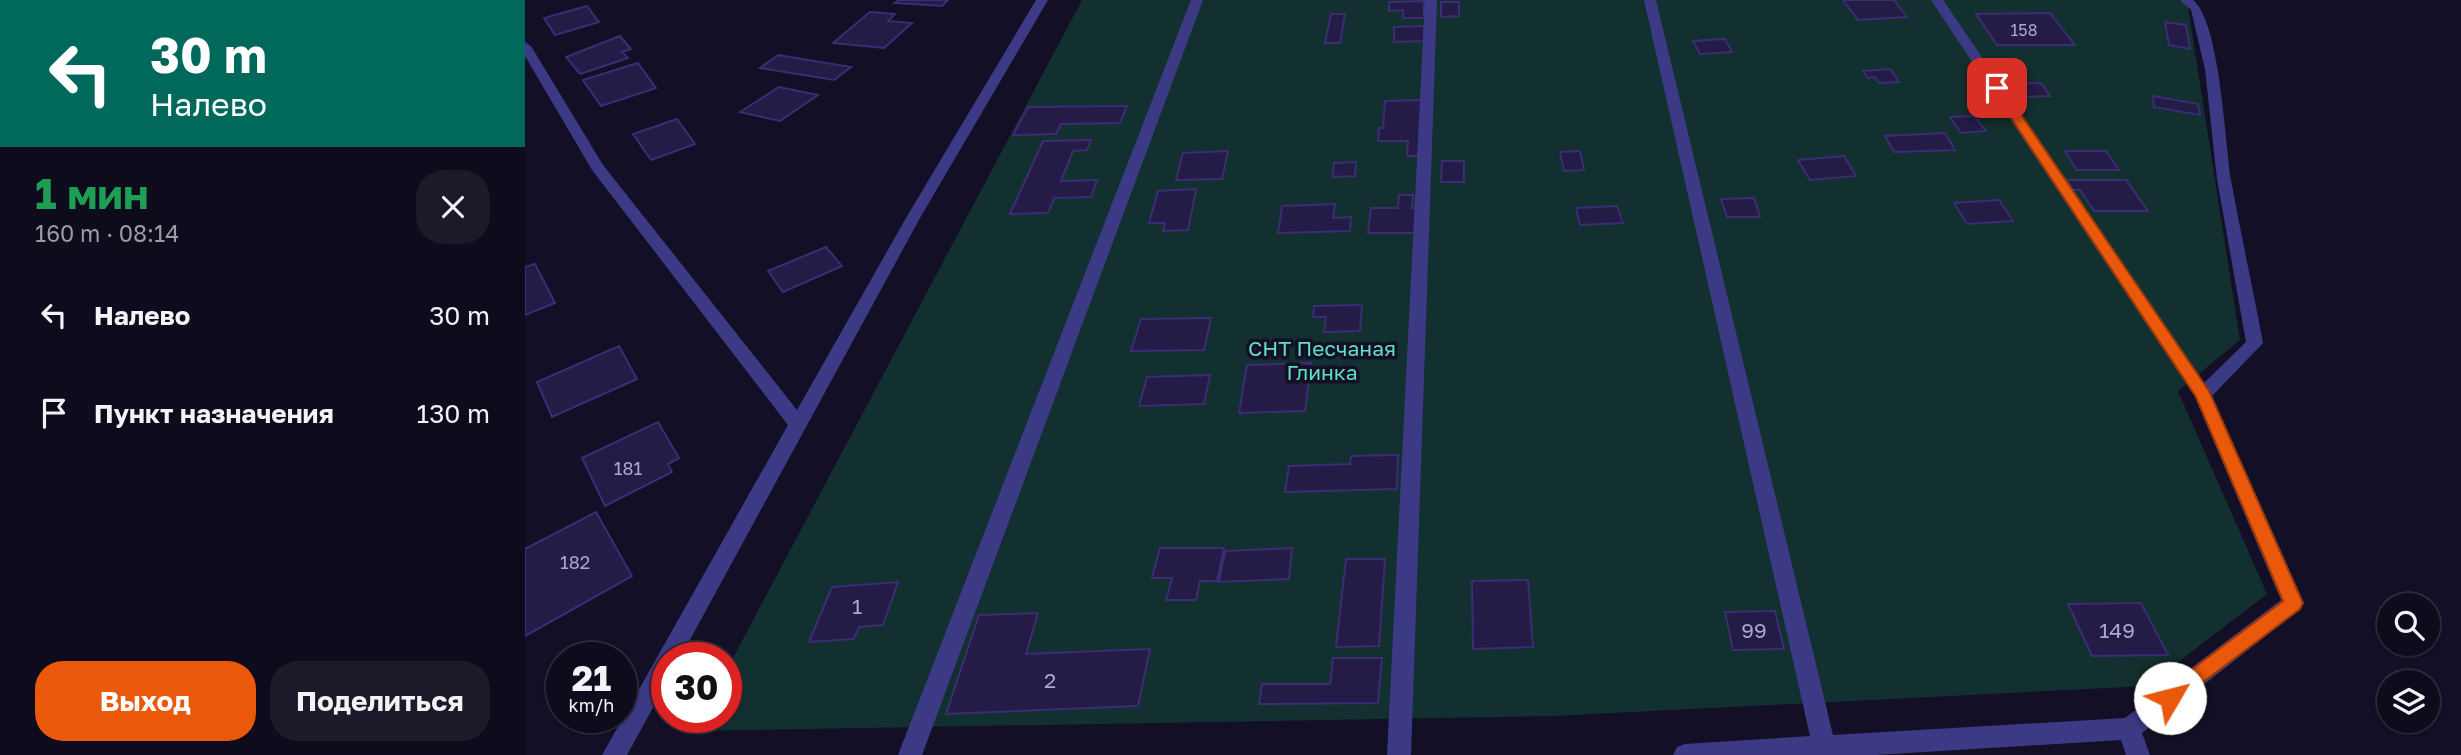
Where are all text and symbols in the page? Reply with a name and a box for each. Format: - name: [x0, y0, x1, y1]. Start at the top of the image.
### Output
- house number: 158: [2011, 20, 2037, 40]
- text: 30 m: [150, 25, 267, 84]
- icon: left: [35, 28, 126, 119]
- pin: [1967, 58, 2027, 118]
- icon: arrive: [1978, 69, 2016, 107]
- text: Налево: [150, 85, 267, 123]
- text: 1 мин: [35, 168, 149, 218]
- button: close: [416, 170, 490, 244]
- text: 160 m · 08:14: [35, 219, 179, 247]
- icon: left: [35, 296, 73, 334]
- text: Налево: [94, 300, 190, 331]
- text: 30 m: [429, 300, 490, 331]
- park label: СНТ Песчаная Глинка: [1248, 335, 1396, 385]
- icon: arrive: [35, 394, 73, 432]
- text: Пункт назначения: [94, 398, 334, 429]
- text: 130 m: [417, 398, 490, 429]
- house number: 181: [614, 457, 642, 479]
- house number: 182: [560, 551, 590, 573]
- house number: 1: [852, 593, 862, 619]
- map controls: [2377, 593, 2440, 733]
- button: search: [2377, 593, 2440, 656]
- house number: 99: [1741, 617, 1767, 643]
- house number: 149: [2099, 617, 2135, 643]
- speed limit sign: 30: [651, 642, 742, 733]
- text: 21: [572, 657, 611, 699]
- button: Выход: [35, 661, 256, 741]
- button: Поделиться: [270, 661, 490, 741]
- position arrow: [2133, 661, 2207, 735]
- house number: 2: [1044, 667, 1056, 693]
- button: layers: [2377, 670, 2440, 733]
- text: km/h: [569, 694, 614, 716]

